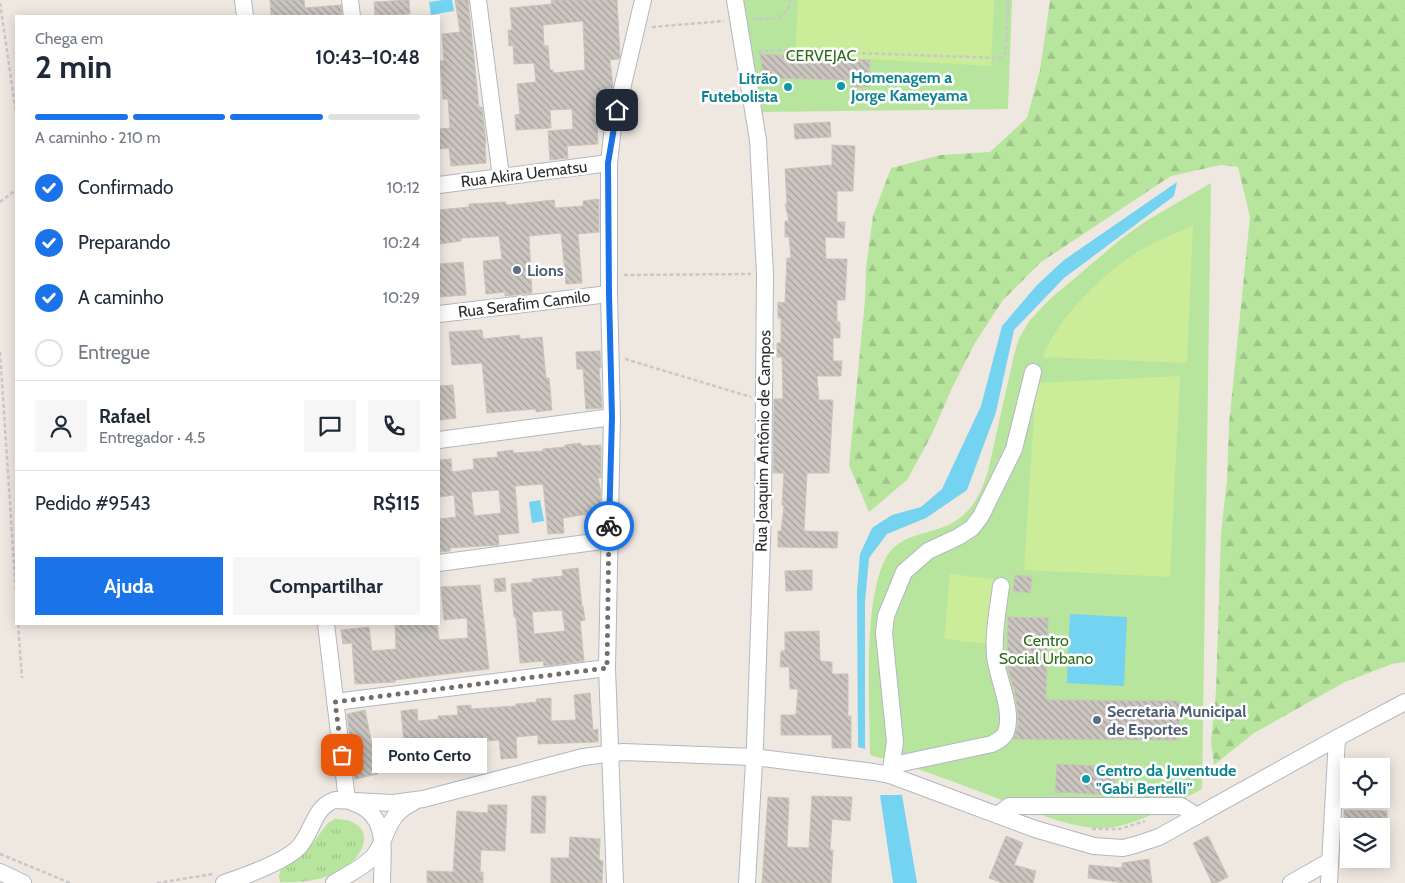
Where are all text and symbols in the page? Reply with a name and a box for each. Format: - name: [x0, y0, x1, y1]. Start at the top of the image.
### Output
- text: Chega em: [35, 29, 103, 48]
- text: 10:43–10:48: [315, 46, 420, 69]
- park label: CERVEJAC: [786, 46, 856, 65]
- text: 2 min: [35, 47, 112, 86]
- place label: Homenagem a Jorge Kameyama: [850, 68, 968, 105]
- place label: Litrão Futebolista: [701, 69, 778, 106]
- marker: Homenagem a Jorge Kameyama: [835, 80, 847, 92]
- marker: Litrão Futebolista: [782, 81, 794, 93]
- pin: [596, 89, 638, 131]
- icon: home: [603, 96, 631, 124]
- text: A caminho · 210 m: [35, 128, 161, 147]
- street label: Rua Akira Uematsu: [460, 157, 588, 191]
- icon: check: [35, 174, 63, 202]
- text: Confirmado: [78, 176, 174, 199]
- text: 10:12: [387, 178, 420, 197]
- icon: check: [35, 229, 63, 257]
- text: Preparando: [78, 231, 171, 254]
- text: 10:24: [383, 233, 420, 252]
- place label: Lions: [527, 261, 564, 280]
- marker: Lions: [511, 264, 523, 276]
- icon: check: [35, 284, 63, 312]
- text: A caminho: [78, 286, 164, 309]
- street label: Rua Serafim Camilo: [457, 286, 591, 322]
- text: 10:29: [383, 288, 420, 307]
- street label: Rua Joaquim Antônio de Campos: [752, 330, 774, 552]
- text: Entregue: [78, 341, 150, 364]
- button: person: [35, 400, 87, 452]
- button: chat: [304, 400, 356, 452]
- button: phone: [368, 400, 420, 452]
- text: Rafael: [99, 405, 151, 428]
- text: Entregador · 4.5: [99, 428, 205, 447]
- text: Pedido #9543: [35, 492, 151, 515]
- text: R$115: [373, 492, 420, 515]
- courier: [584, 501, 634, 551]
- icon: bike: [595, 512, 623, 540]
- button: Ajuda: [35, 557, 223, 615]
- button: Compartilhar: [233, 557, 420, 615]
- park label: Centro Social Urbano: [999, 631, 1093, 668]
- place label: Secretaria Municipal de Esportes: [1107, 702, 1246, 739]
- marker: Secretaria Municipal de Esportes: [1091, 714, 1103, 726]
- pin: [321, 734, 363, 776]
- callout: Ponto Certo: [372, 738, 487, 772]
- icon: bag: [328, 741, 356, 769]
- text: Ponto Certo: [388, 746, 471, 765]
- map controls: [1340, 758, 1390, 868]
- button: locate: [1340, 758, 1390, 808]
- place label: Centro da Juventude "Gabi Bertelli": [1096, 761, 1236, 798]
- marker: Centro da Juventude "Gabi Bertelli": [1080, 773, 1092, 785]
- button: layers: [1340, 818, 1390, 868]

